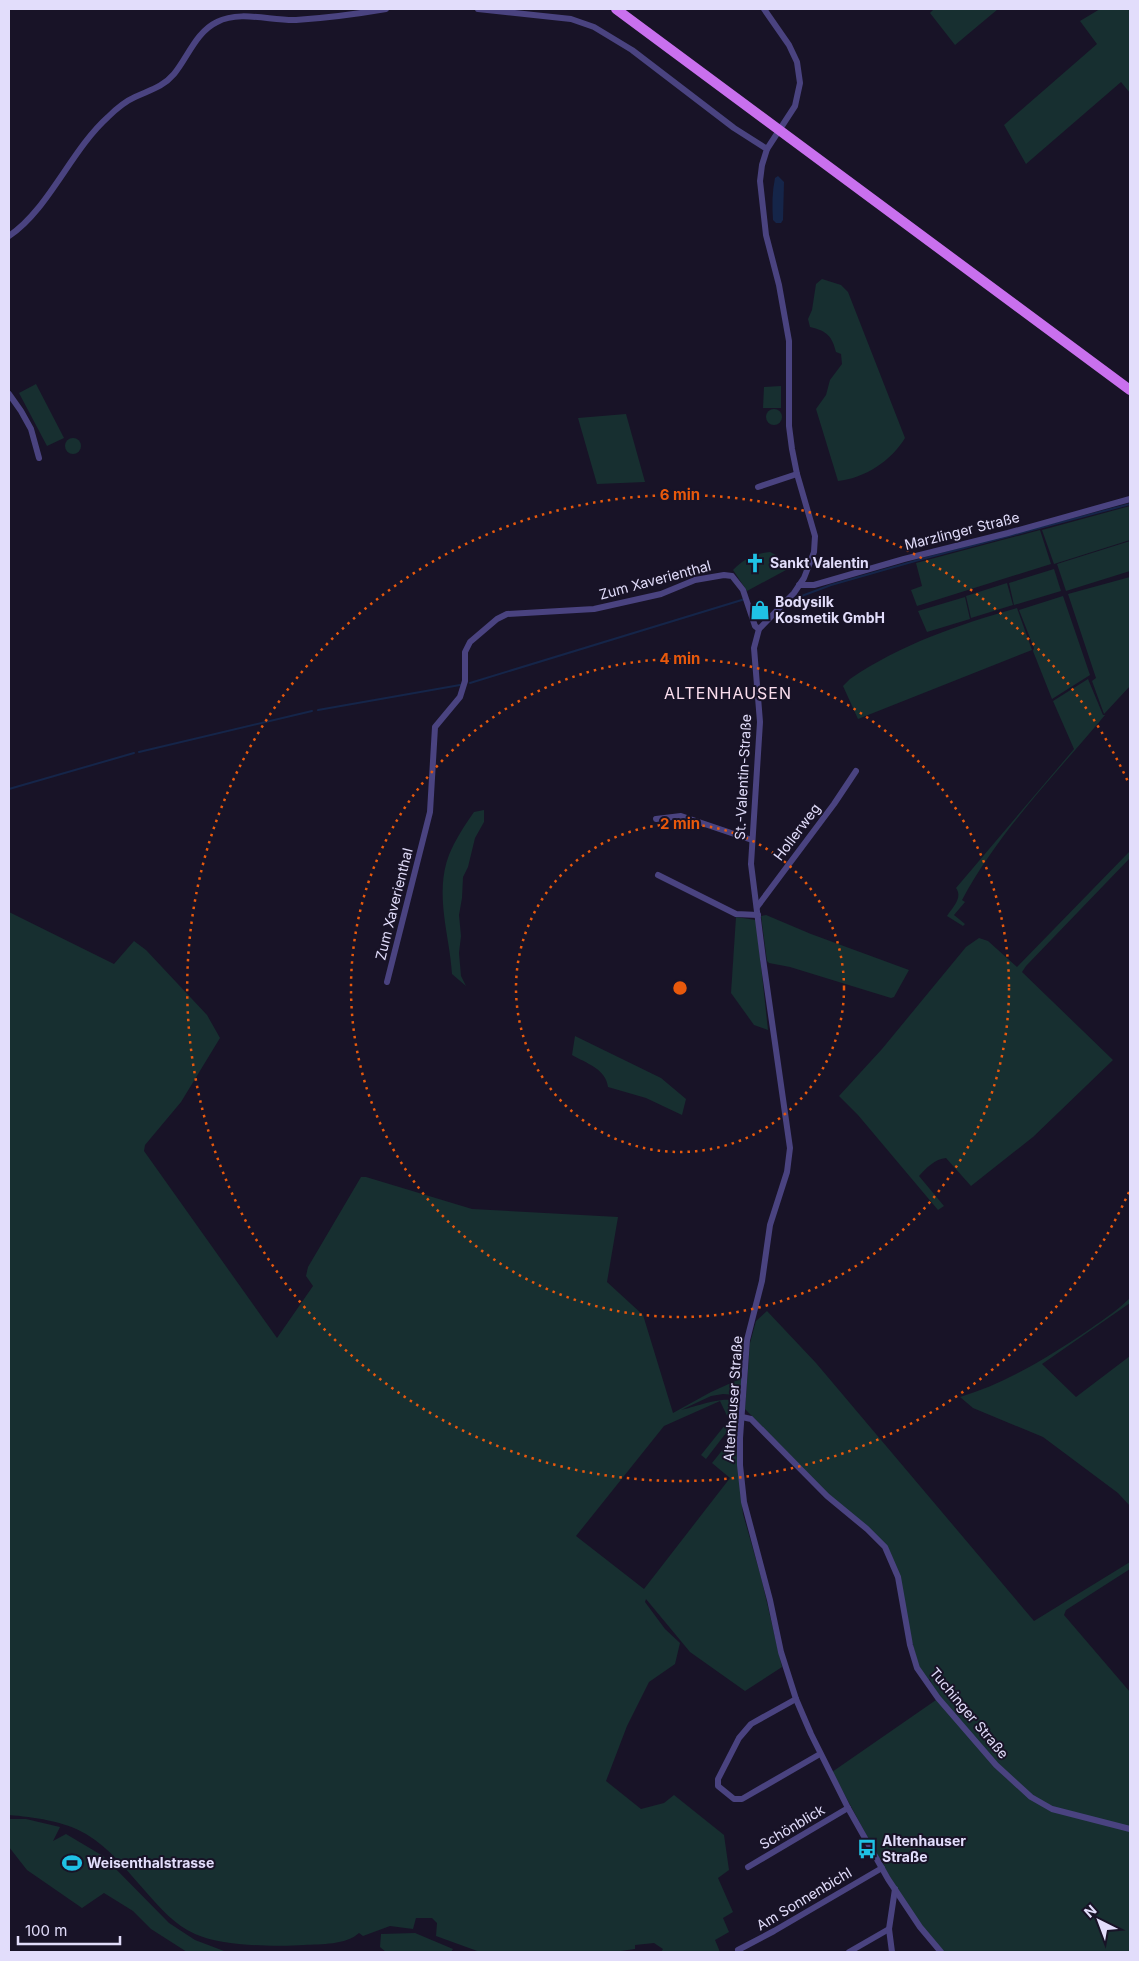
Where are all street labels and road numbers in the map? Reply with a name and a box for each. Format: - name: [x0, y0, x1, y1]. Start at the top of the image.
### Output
- street label: Marzlinger Straße: [903, 508, 1021, 553]
- street label: Zum Xaverienthal: [597, 556, 713, 603]
- street label: St.-Valentin-Straße: [731, 714, 754, 840]
- street label: Hollerweg: [770, 800, 824, 864]
- street label: Zum Xaverienthal: [371, 846, 416, 962]
- street label: Altenhauser Straße: [720, 1335, 745, 1463]
- street label: Tuchinger Straße: [926, 1664, 1012, 1762]
- street label: Schönblick: [756, 1800, 828, 1853]
- street label: Am Sonnenbichl: [753, 1864, 854, 1934]

